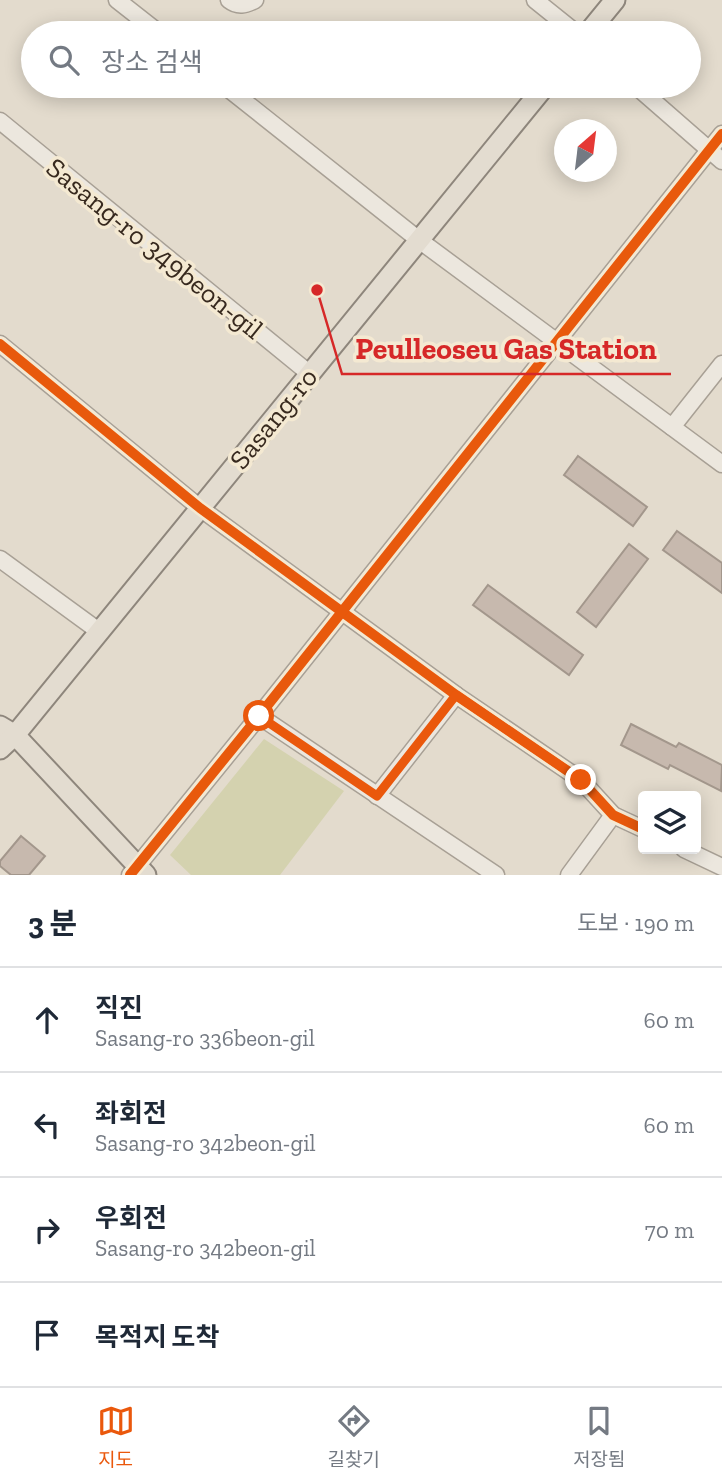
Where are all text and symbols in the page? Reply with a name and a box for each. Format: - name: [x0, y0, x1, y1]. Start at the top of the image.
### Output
- search box: [21, 21, 701, 98]
- icon: search: [45, 41, 83, 79]
- text: 장소 검색: [101, 46, 203, 78]
- north arrow: [554, 119, 617, 182]
- street label: Sasang-ro 349beon-gil: [40, 151, 270, 346]
- callout: Peulleoseu Gas Station: [342, 323, 671, 374]
- text: Peulleoseu Gas Station: [355, 331, 657, 367]
- street label: Sasang-ro: [223, 361, 324, 476]
- route start: [243, 700, 274, 731]
- route end: [565, 764, 596, 795]
- map controls: [638, 791, 701, 854]
- button: layers: [638, 791, 701, 854]
- text: 3 분: [28, 906, 77, 942]
- text: 도보 · 190 m: [577, 909, 694, 937]
- text: 직진: [95, 992, 143, 1024]
- icon: ahead: [28, 1001, 66, 1039]
- text: 60 m: [643, 1006, 694, 1034]
- text: Sasang-ro 336beon-gil: [95, 1024, 315, 1052]
- text: 좌회전: [95, 1097, 167, 1129]
- icon: left: [28, 1106, 66, 1144]
- text: 60 m: [643, 1111, 694, 1139]
- text: Sasang-ro 342beon-gil: [95, 1129, 316, 1157]
- text: 우회전: [95, 1202, 167, 1234]
- icon: right: [28, 1211, 66, 1249]
- text: 70 m: [645, 1216, 694, 1244]
- text: Sasang-ro 342beon-gil: [95, 1234, 316, 1262]
- icon: arrive: [28, 1316, 66, 1354]
- text: 목적지 도착: [95, 1321, 219, 1353]
- tab: 지도: [97, 1402, 135, 1471]
- tab: 길찾기: [328, 1402, 380, 1471]
- tab: 저장됨: [573, 1402, 625, 1471]

